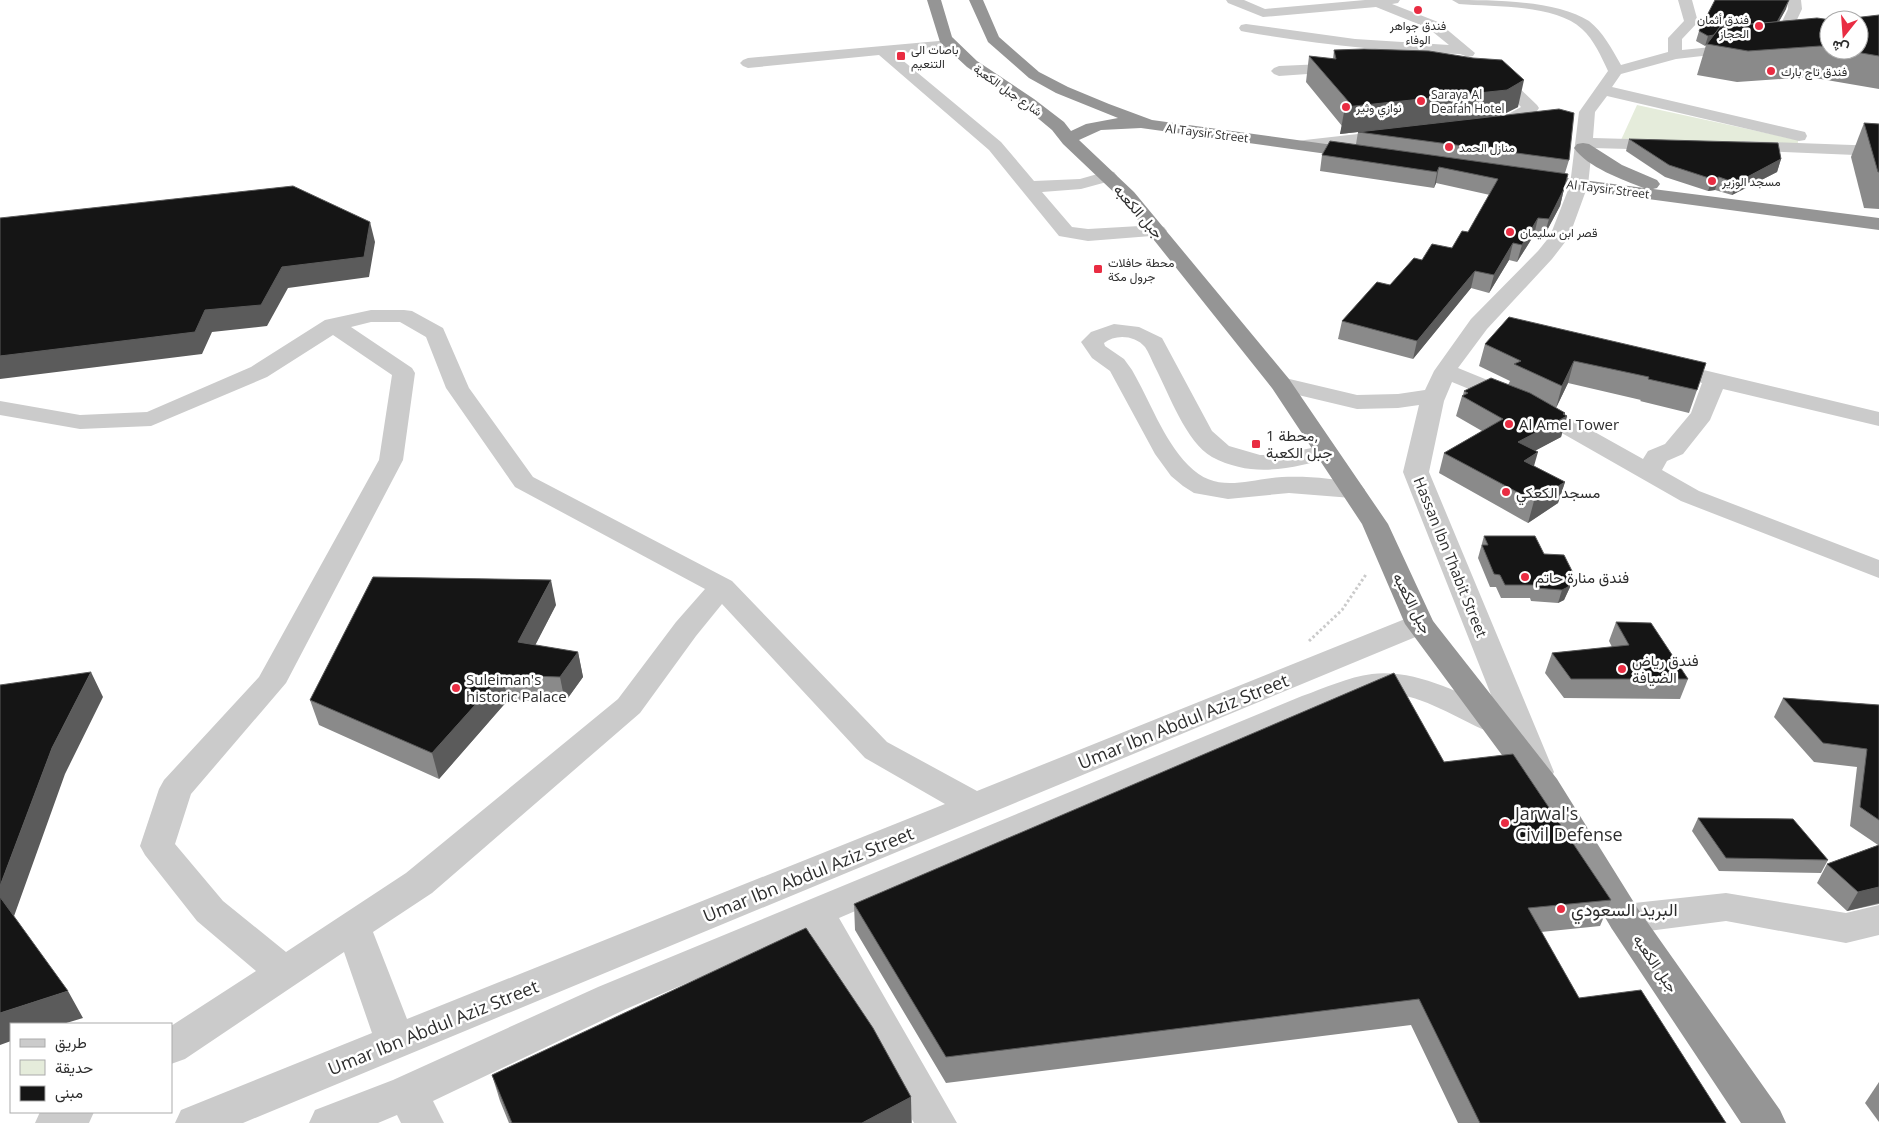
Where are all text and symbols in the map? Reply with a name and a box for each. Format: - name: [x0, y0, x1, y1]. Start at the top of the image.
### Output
- marker: فندق جواهر الوفاء: [1412, 4, 1424, 16]
- north arrow: [1819, 10, 1869, 60]
- place label: فندق أثمان الحجاز: [1697, 11, 1749, 42]
- place label: فندق جواهر الوفاء: [1389, 17, 1446, 48]
- marker: فندق أثمان الحجاز: [1753, 20, 1765, 32]
- text: ش: [1829, 36, 1851, 59]
- place label: باصات الى التنعيم: [911, 41, 959, 72]
- marker: باصات الى التنعيم: [895, 50, 907, 62]
- street label: شارع جبل الكعبة: [970, 60, 1046, 121]
- place label: فندق تاج بارك: [1781, 63, 1847, 81]
- marker: فندق تاج بارك: [1765, 65, 1777, 77]
- place label: Saraya Al Deafah Hotel: [1431, 86, 1504, 117]
- marker: Saraya Al Deafah Hotel: [1415, 95, 1427, 107]
- place label: نوازي وثير: [1355, 99, 1402, 118]
- marker: نوازي وثير: [1340, 101, 1352, 113]
- street label: Al Taysir Street: [1165, 119, 1249, 147]
- place label: منازل الحمد: [1459, 139, 1515, 156]
- marker: منازل الحمد: [1443, 141, 1455, 153]
- place label: مسجد الوزير: [1721, 173, 1781, 190]
- street label: Al Taysir Street: [1566, 175, 1650, 203]
- marker: مسجد الوزير: [1706, 175, 1718, 187]
- street label: جبل الكعبه: [1110, 179, 1168, 243]
- place label: قصر ابن سليمان: [1520, 224, 1597, 241]
- marker: قصر ابن سليمان: [1504, 226, 1516, 238]
- place label: محطة حافلات جرول مكة: [1108, 254, 1174, 285]
- marker: محطة حافلات جرول مكة: [1092, 263, 1104, 275]
- place label: Al Amel Tower: [1519, 414, 1619, 434]
- marker: Al Amel Tower: [1503, 418, 1515, 430]
- place label: محطة 1, جبل الكعبة: [1266, 425, 1332, 462]
- marker: محطة 1, جبل الكعبة: [1250, 438, 1262, 450]
- street label: Hassan Ibn Thabit Street: [1410, 474, 1492, 640]
- place label: مسجد الكعكي: [1516, 482, 1600, 506]
- marker: مسجد الكعكي: [1500, 486, 1512, 498]
- place label: فندق منارة حاتم: [1535, 567, 1629, 588]
- street label: جبل الكعبه: [1389, 569, 1437, 637]
- marker: فندق منارة حاتم: [1519, 571, 1531, 583]
- place label: فندق رياض الضيافة: [1632, 650, 1699, 687]
- marker: فندق رياض الضيافة: [1616, 663, 1628, 675]
- street label: Umar Ibn Abdul Aziz Street: [1074, 668, 1292, 774]
- place label: Suleiman's historic Palace: [466, 669, 567, 706]
- marker: Suleiman's historic Palace: [450, 682, 462, 694]
- place label: Jarwal's Civil Defense: [1513, 801, 1623, 846]
- marker: Jarwal's Civil Defense: [1499, 817, 1511, 829]
- street label: Umar Ibn Abdul Aziz Street: [699, 821, 917, 927]
- place label: البريد السعودي: [1571, 897, 1678, 925]
- marker: البريد السعودي: [1555, 903, 1567, 915]
- street label: جبل الكعبه: [1629, 930, 1683, 996]
- street label: Umar Ibn Abdul Aziz Street: [324, 974, 542, 1080]
- legend: [10, 1023, 172, 1113]
- text: طريق: [55, 1032, 87, 1053]
- text: حديقة: [55, 1057, 93, 1077]
- text: مبنى: [55, 1082, 83, 1103]

